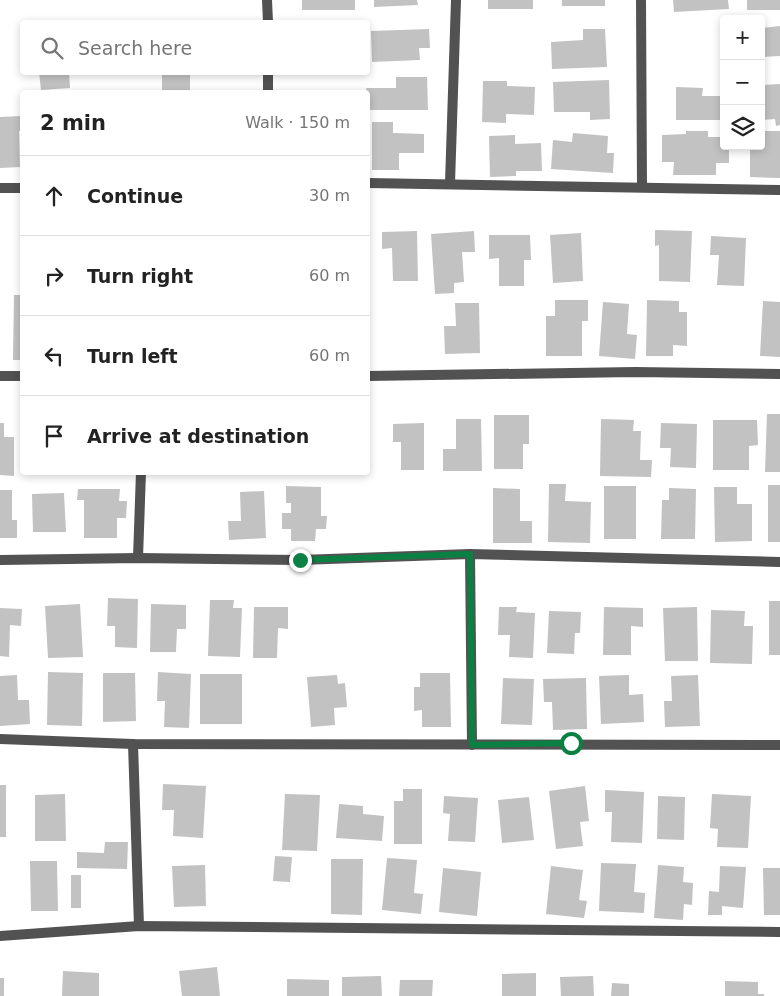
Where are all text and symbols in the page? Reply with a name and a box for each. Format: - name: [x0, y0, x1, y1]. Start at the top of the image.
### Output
- map controls: [720, 15, 765, 150]
- button: +: [720, 15, 765, 60]
- search box: [20, 20, 370, 75]
- icon: search: [38, 34, 66, 62]
- text: Search here: [78, 37, 192, 59]
- button: −: [720, 60, 765, 105]
- button: layers: [720, 105, 765, 150]
- text: 2 min: [40, 111, 106, 135]
- text: Walk · 150 m: [245, 113, 350, 132]
- icon: ahead: [40, 182, 68, 210]
- text: Continue: [87, 185, 183, 207]
- text: 30 m: [309, 186, 350, 205]
- icon: right: [40, 262, 68, 290]
- text: Turn right: [87, 265, 193, 287]
- text: 60 m: [309, 266, 350, 285]
- icon: left: [40, 342, 68, 370]
- text: Turn left: [87, 345, 178, 367]
- text: 60 m: [309, 346, 350, 365]
- icon: arrive: [40, 422, 68, 450]
- text: Arrive at destination: [87, 425, 309, 447]
- route end: [289, 549, 312, 572]
- route start: [560, 732, 583, 755]

